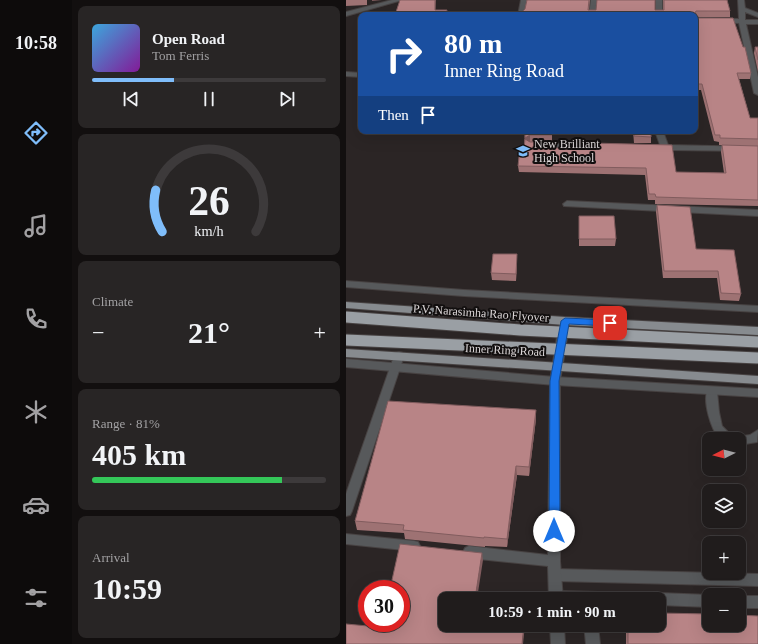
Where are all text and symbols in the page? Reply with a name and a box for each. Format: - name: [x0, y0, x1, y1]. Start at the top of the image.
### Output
- icon: right: [378, 28, 430, 80]
- text: 80 m: [444, 28, 502, 59]
- text: Open Road: [152, 31, 225, 47]
- text: 10:58: [15, 33, 57, 53]
- text: Tom Ferris: [152, 48, 209, 63]
- text: Inner Ring Road: [444, 61, 564, 81]
- icon: previous: [120, 88, 142, 110]
- icon: pause: [198, 88, 220, 110]
- icon: next: [276, 88, 298, 110]
- icon: arrive: [417, 104, 439, 126]
- text: Then: [378, 107, 409, 123]
- icon: directions: [22, 119, 50, 147]
- place label: New Brilliant High School: [534, 137, 600, 165]
- school or university icon: New Brilliant High School: [515, 143, 531, 159]
- text: 26: [188, 178, 230, 224]
- icon: music: [22, 212, 50, 240]
- text: km/h: [194, 223, 224, 239]
- text: Climate: [92, 294, 133, 309]
- street label: P.V. Narasimha Rao Flyover: [413, 301, 549, 325]
- icon: phone: [22, 305, 50, 333]
- pin: [593, 306, 627, 340]
- icon: arrive: [599, 312, 621, 334]
- text: 21°: [188, 316, 230, 349]
- text: −: [92, 320, 104, 345]
- text: +: [314, 320, 326, 345]
- street label: Inner Ring Road: [465, 341, 545, 359]
- icon: climate: [22, 398, 50, 426]
- text: Range · 81%: [92, 416, 160, 431]
- north arrow: [702, 432, 746, 476]
- map controls: [702, 432, 746, 632]
- text: 405 km: [92, 438, 186, 471]
- button: layers: [702, 484, 746, 528]
- icon: car: [22, 491, 50, 519]
- position arrow: [533, 510, 575, 552]
- button: +: [702, 536, 746, 580]
- text: Arrival: [92, 550, 130, 565]
- text: 10:59: [92, 572, 162, 605]
- speed limit sign: 30: [358, 580, 410, 632]
- icon: filters: [22, 584, 50, 612]
- button: −: [702, 588, 746, 632]
- text: 10:59 · 1 min · 90 m: [488, 604, 616, 620]

